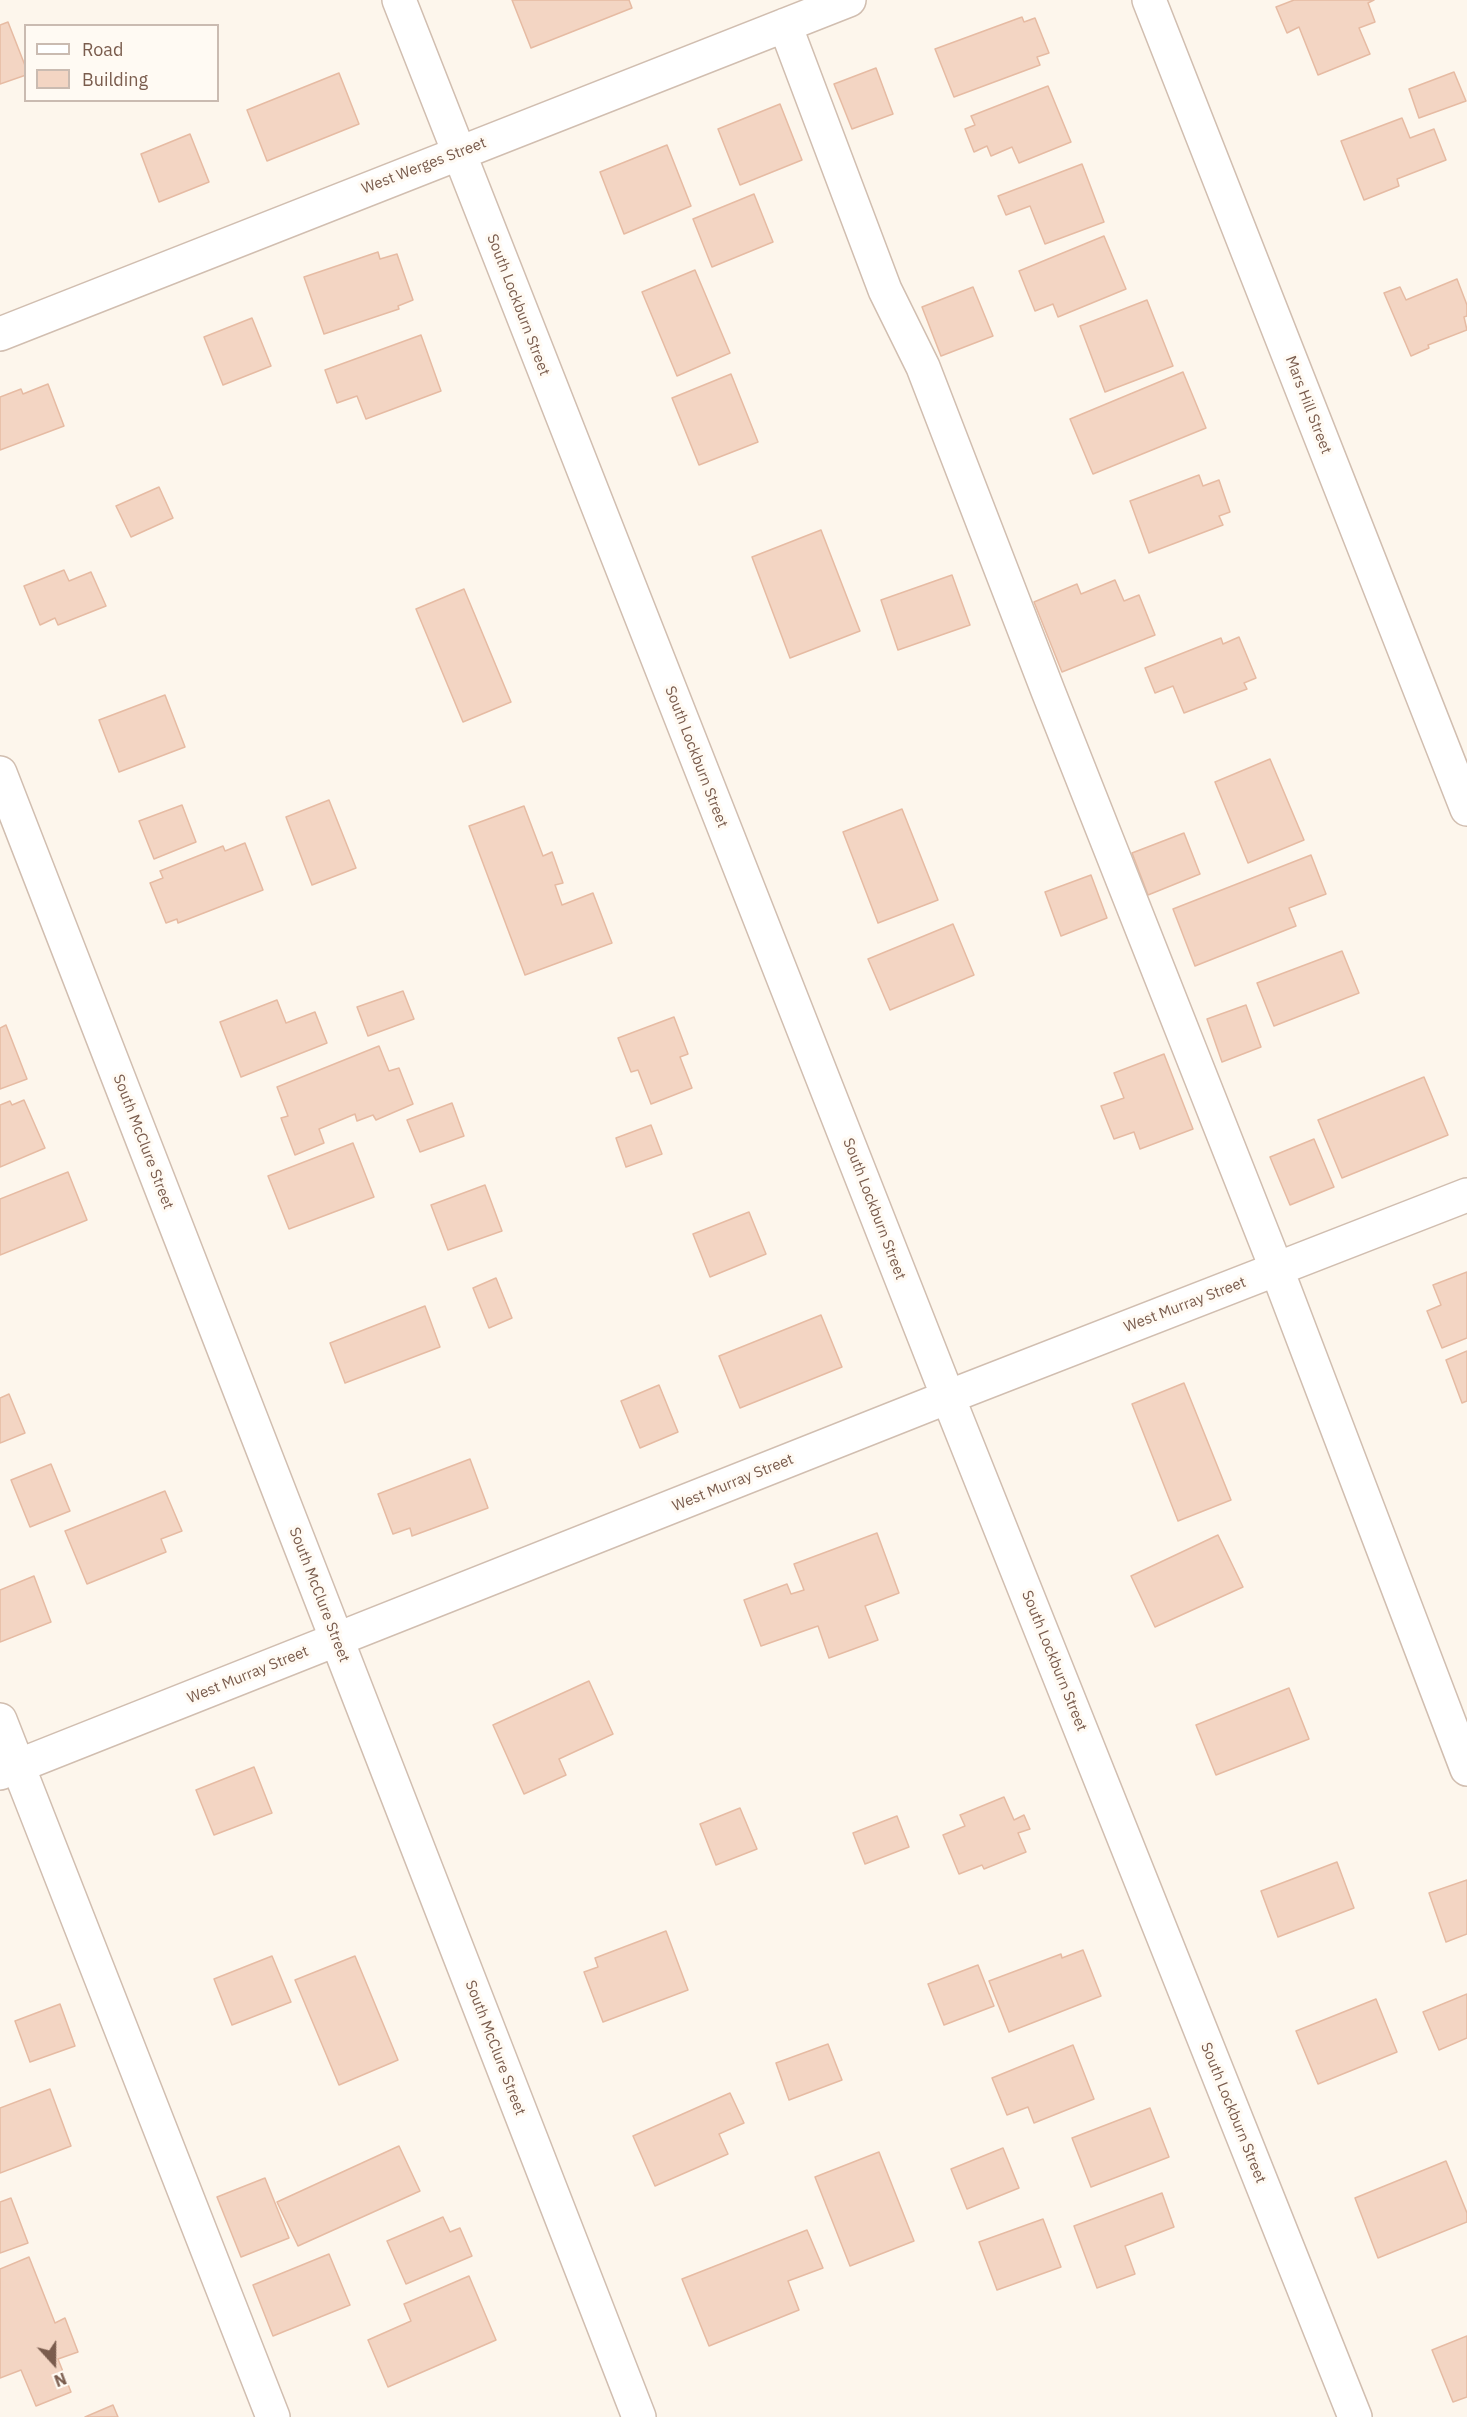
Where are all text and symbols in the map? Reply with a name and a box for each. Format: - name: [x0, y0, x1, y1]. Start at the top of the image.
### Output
- legend: [24, 24, 219, 102]
- text: Road: [82, 38, 123, 61]
- text: Building: [82, 68, 148, 91]
- street label: West Werges Street: [359, 134, 489, 198]
- street label: South Lockburn Street: [483, 232, 553, 378]
- street label: Mars Hill Street: [1281, 353, 1335, 457]
- street label: South Lockburn Street: [661, 684, 731, 830]
- street label: South McClure Street: [109, 1072, 177, 1212]
- street label: South Lockburn Street: [839, 1136, 909, 1282]
- street label: West Murray Street: [1121, 1273, 1249, 1337]
- street label: West Murray Street: [670, 1450, 796, 1516]
- street label: South McClure Street: [285, 1525, 353, 1665]
- street label: South Lockburn Street: [1018, 1588, 1090, 1734]
- street label: West Murray Street: [185, 1642, 311, 1708]
- street label: South McClure Street: [461, 1978, 529, 2118]
- street label: South Lockburn Street: [1197, 2040, 1269, 2186]
- north arrow: [24, 2333, 84, 2393]
- text: N: [51, 2368, 69, 2391]

